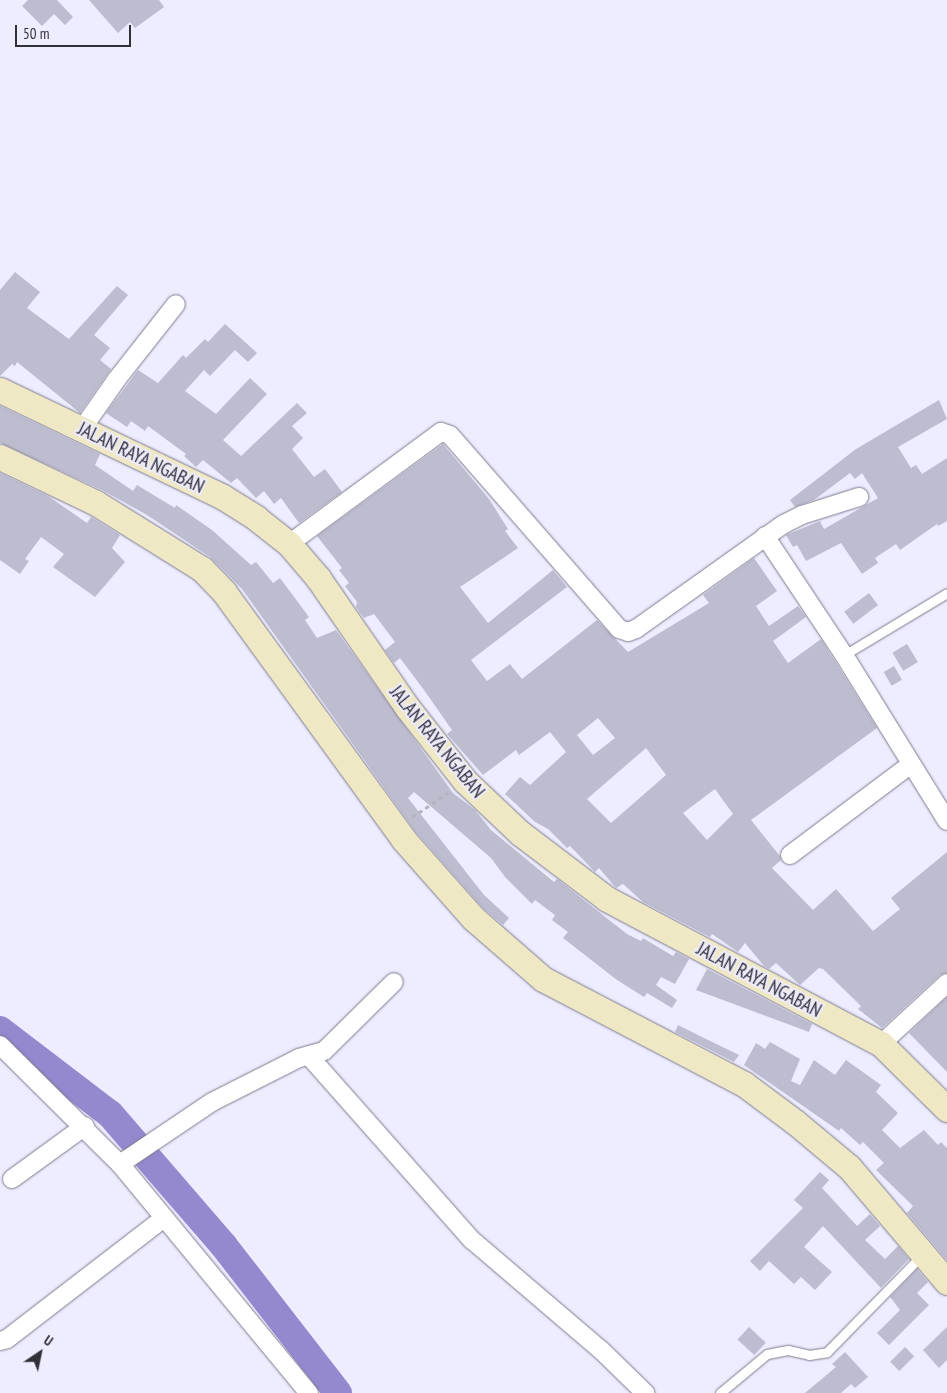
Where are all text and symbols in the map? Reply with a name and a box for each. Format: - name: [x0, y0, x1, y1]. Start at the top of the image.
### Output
- scale bar: [18, 15, 134, 47]
- text: 50 m: [23, 24, 49, 43]
- street label: JALAN RAYA NGABAN: [74, 417, 208, 499]
- street label: JALAN RAYA NGABAN: [385, 681, 489, 803]
- street label: JALAN RAYA NGABAN: [692, 937, 826, 1023]
- north arrow: [15, 1328, 65, 1378]
- text: U: [40, 1331, 56, 1350]

